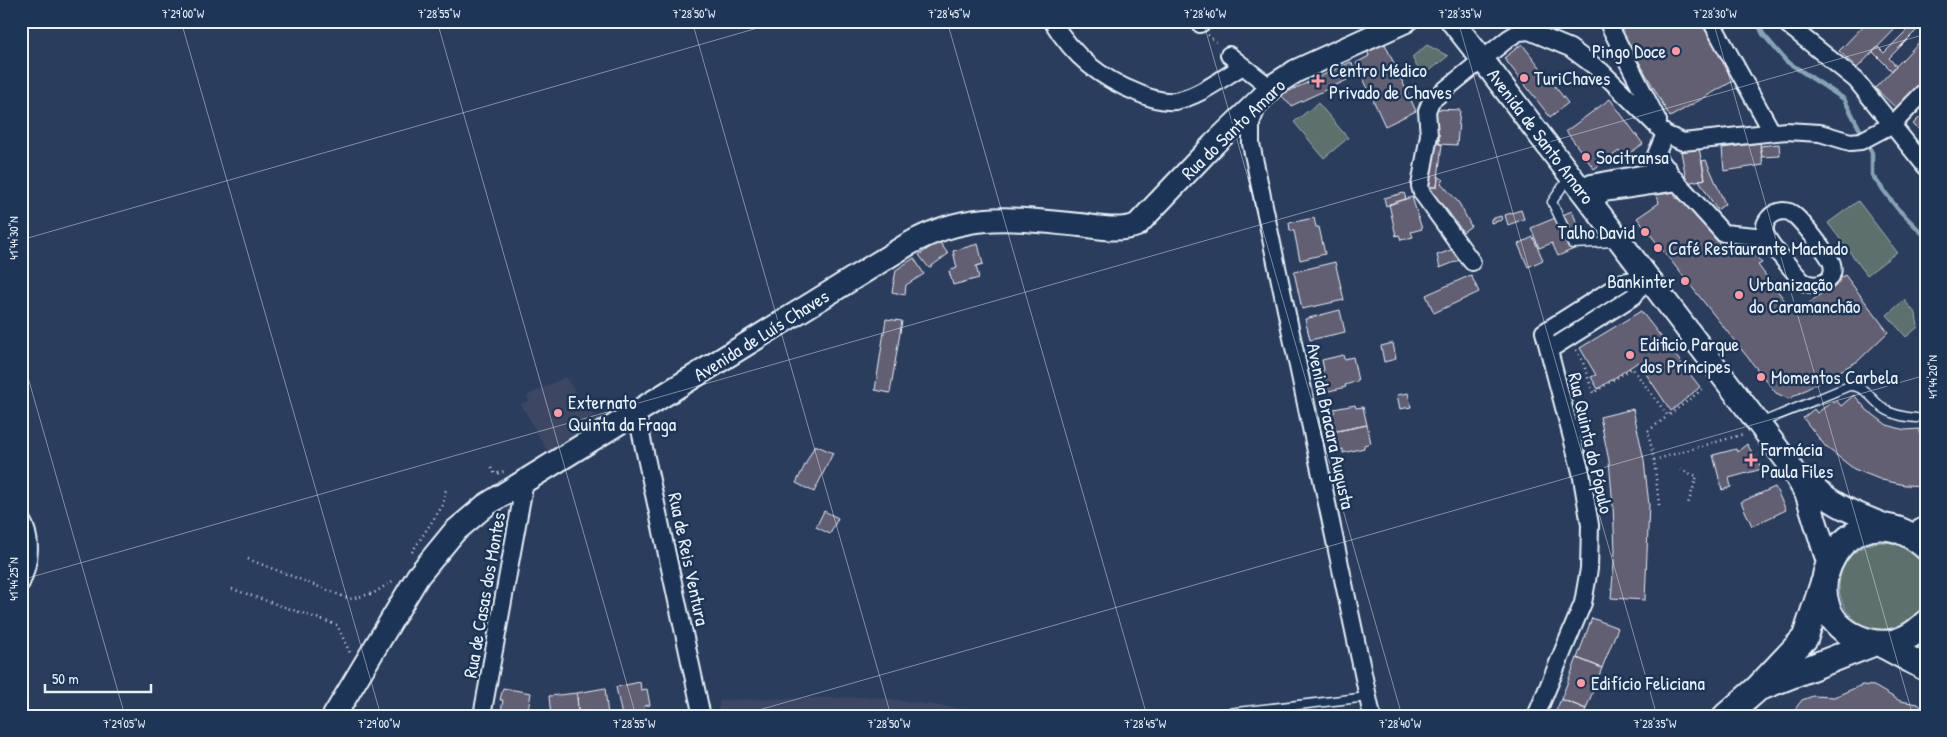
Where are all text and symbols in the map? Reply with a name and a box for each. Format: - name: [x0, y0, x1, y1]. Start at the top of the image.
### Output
- text: 7°29'00"W: [162, 5, 205, 22]
- text: 7°28'55"W: [418, 5, 461, 22]
- text: 7°28'50"W: [673, 5, 716, 22]
- text: 7°28'45"W: [928, 5, 971, 22]
- text: 7°28'40"W: [1184, 5, 1227, 22]
- text: 7°28'35"W: [1439, 5, 1482, 22]
- text: 7°28'30"W: [1693, 5, 1737, 22]
- place label: Pingo Doce: [1592, 38, 1666, 64]
- marker: Pingo Doce: [1670, 45, 1682, 57]
- place label: Centro Médico Privado de Chaves: [1329, 57, 1452, 105]
- street label: Avenida de Santo Amaro: [1481, 63, 1601, 209]
- place label: TuriChaves: [1534, 65, 1610, 91]
- street label: Rua do Santo Amaro: [1175, 72, 1291, 185]
- marker: TuriChaves: [1518, 72, 1530, 84]
- marker: Centro Médico Privado de Chaves: [1311, 74, 1325, 88]
- place label: Socitransa: [1596, 144, 1669, 170]
- marker: Socitransa: [1580, 151, 1592, 163]
- text: 41°44'30"N: [5, 216, 22, 260]
- place label: Talho David: [1558, 219, 1636, 245]
- marker: Talho David: [1639, 226, 1651, 238]
- place label: Café Restaurante Machado: [1668, 235, 1848, 261]
- marker: Café Restaurante Machado: [1652, 242, 1664, 254]
- place label: Bankinter: [1607, 268, 1676, 294]
- place label: Urbanização do Caramanchão: [1749, 271, 1861, 319]
- marker: Bankinter: [1679, 275, 1691, 287]
- street label: Avenida de Luís Chaves: [688, 283, 834, 387]
- marker: Urbanização do Caramanchão: [1733, 289, 1745, 301]
- place label: Edificio Parque dos Príncipes: [1640, 331, 1740, 379]
- street label: Avenida Bracara Augusta: [1301, 341, 1361, 512]
- marker: Edificio Parque dos Príncipes: [1624, 349, 1636, 361]
- text: 41°44'20"N: [1924, 355, 1941, 399]
- place label: Momentos Carbela: [1771, 364, 1899, 390]
- street label: Rua Quinta do Pópulo: [1562, 370, 1620, 516]
- marker: Momentos Carbela: [1755, 371, 1767, 383]
- place label: Externato Quinta da Fraga: [568, 389, 677, 437]
- marker: Externato Quinta da Fraga: [552, 407, 564, 419]
- place label: Farmácia Paula Files: [1760, 436, 1833, 484]
- marker: Farmácia Paula Files: [1745, 454, 1757, 466]
- street label: Rua de Reis Ventura: [662, 490, 716, 628]
- street label: Rua de Casas dos Montes: [457, 510, 511, 680]
- text: 41°44'25"N: [5, 557, 22, 601]
- scale bar: [45, 662, 151, 694]
- text: 50 m: [52, 668, 79, 689]
- place label: Edifício Feliciana: [1591, 670, 1705, 696]
- marker: Edifício Feliciana: [1575, 677, 1587, 689]
- text: 7°29'05"W: [103, 715, 146, 732]
- text: 7°29'00"W: [358, 715, 401, 732]
- text: 7°28'55"W: [613, 715, 656, 732]
- text: 7°28'50"W: [868, 715, 911, 732]
- text: 7°28'45"W: [1124, 715, 1167, 732]
- text: 7°28'40"W: [1379, 715, 1422, 732]
- text: 7°28'35"W: [1634, 715, 1677, 732]

